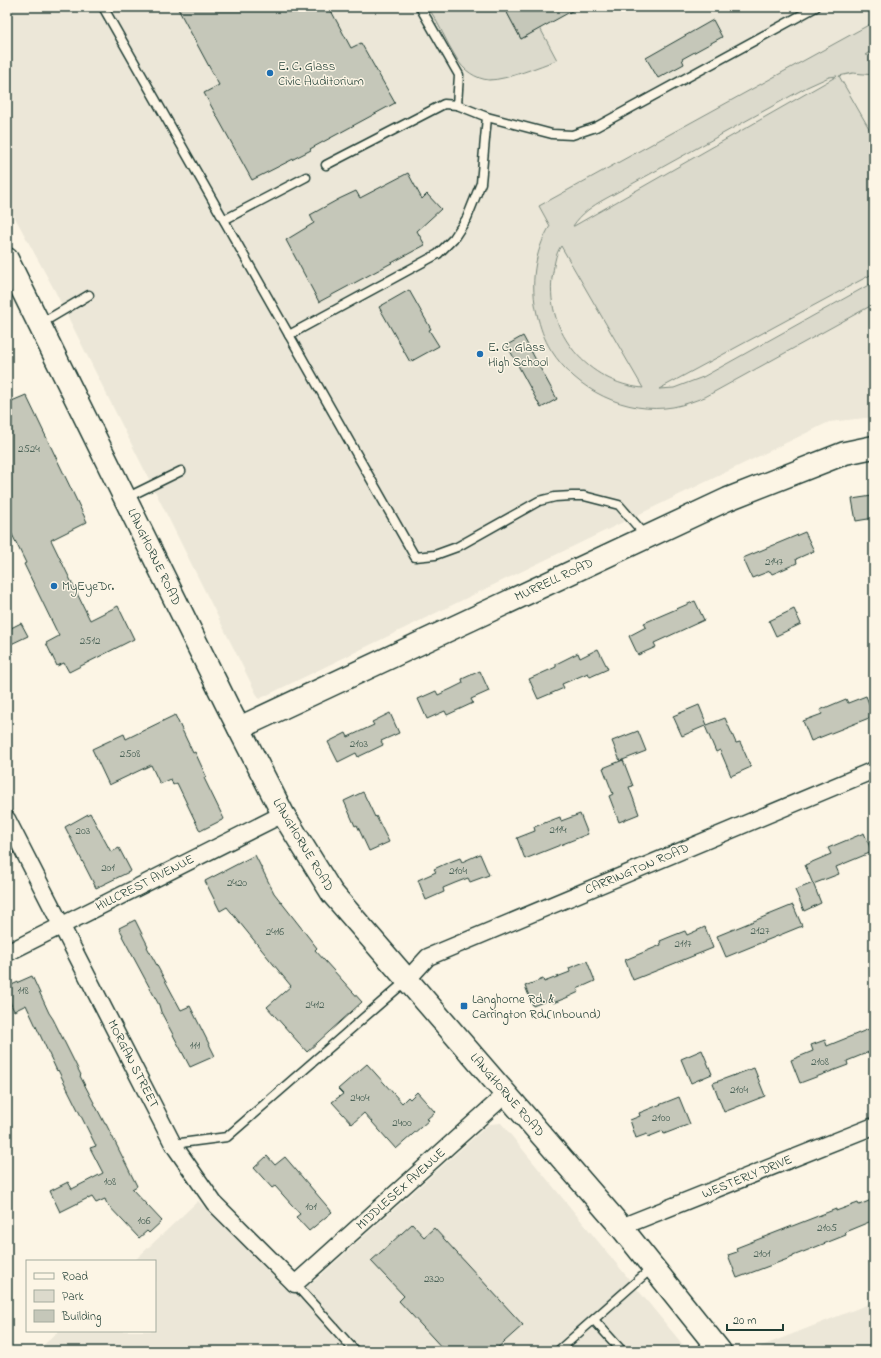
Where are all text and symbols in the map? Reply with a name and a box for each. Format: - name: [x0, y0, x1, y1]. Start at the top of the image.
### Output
- place label: E. C. Glass Civic Auditorium: [278, 57, 364, 91]
- marker: E. C. Glass Civic Auditorium: [265, 68, 275, 78]
- place label: E. C. Glass High School: [488, 338, 548, 373]
- marker: E. C. Glass High School: [475, 349, 485, 359]
- house number: 2524: [18, 441, 40, 457]
- street label: LANGHORNE ROAD: [122, 505, 186, 609]
- street label: MURRELL ROAD: [512, 554, 596, 606]
- house number: 2147: [765, 554, 783, 570]
- place label: MyEyeDr.: [62, 577, 115, 597]
- marker: MyEyeDr.: [49, 581, 59, 591]
- house number: 2512: [80, 633, 101, 649]
- house number: 2103: [350, 736, 369, 752]
- house number: 2508: [120, 746, 140, 762]
- street label: LANGHORNE ROAD: [268, 795, 338, 895]
- house number: 2114: [550, 822, 567, 838]
- house number: 203: [76, 823, 91, 839]
- street label: CARRINGTON ROAD: [582, 839, 692, 899]
- street label: HILLCREST AVENUE: [92, 850, 198, 916]
- house number: 201: [101, 860, 115, 876]
- house number: 2104: [449, 863, 468, 879]
- house number: 2420: [227, 875, 247, 891]
- house number: 2127: [751, 923, 770, 939]
- house number: 2416: [266, 924, 284, 940]
- house number: 2117: [675, 936, 692, 952]
- house number: 118: [17, 983, 29, 999]
- place label: Langhorne Rd. & Carrington Rd.(Inbound): [472, 990, 600, 1025]
- house number: 2412: [306, 997, 325, 1013]
- marker: Langhorne Rd. & Carrington Rd.(Inbound): [459, 1001, 469, 1011]
- street label: MORGAN STREET: [102, 1016, 164, 1112]
- house number: 111: [190, 1038, 201, 1054]
- street label: LANGHORNE ROAD: [465, 1049, 549, 1141]
- house number: 2108: [811, 1054, 829, 1070]
- house number: 2104: [730, 1082, 749, 1098]
- house number: 2404: [350, 1090, 370, 1106]
- house number: 2100: [652, 1110, 670, 1126]
- house number: 2400: [392, 1115, 412, 1131]
- street label: MIDDLESEX AVENUE: [352, 1143, 450, 1234]
- street label: WESTERLY DRIVE: [699, 1150, 795, 1204]
- house number: 108: [104, 1174, 116, 1190]
- house number: 101: [305, 1199, 317, 1215]
- house number: 106: [137, 1213, 151, 1229]
- house number: 2105: [817, 1220, 837, 1236]
- house number: 2101: [753, 1246, 771, 1262]
- legend: [26, 1260, 156, 1332]
- text: Road: [62, 1268, 88, 1286]
- house number: 2320: [424, 1271, 444, 1287]
- text: Park: [62, 1288, 84, 1306]
- scale bar: [727, 1306, 783, 1332]
- text: Building: [61, 1308, 101, 1327]
- text: 20 m: [733, 1312, 756, 1330]

